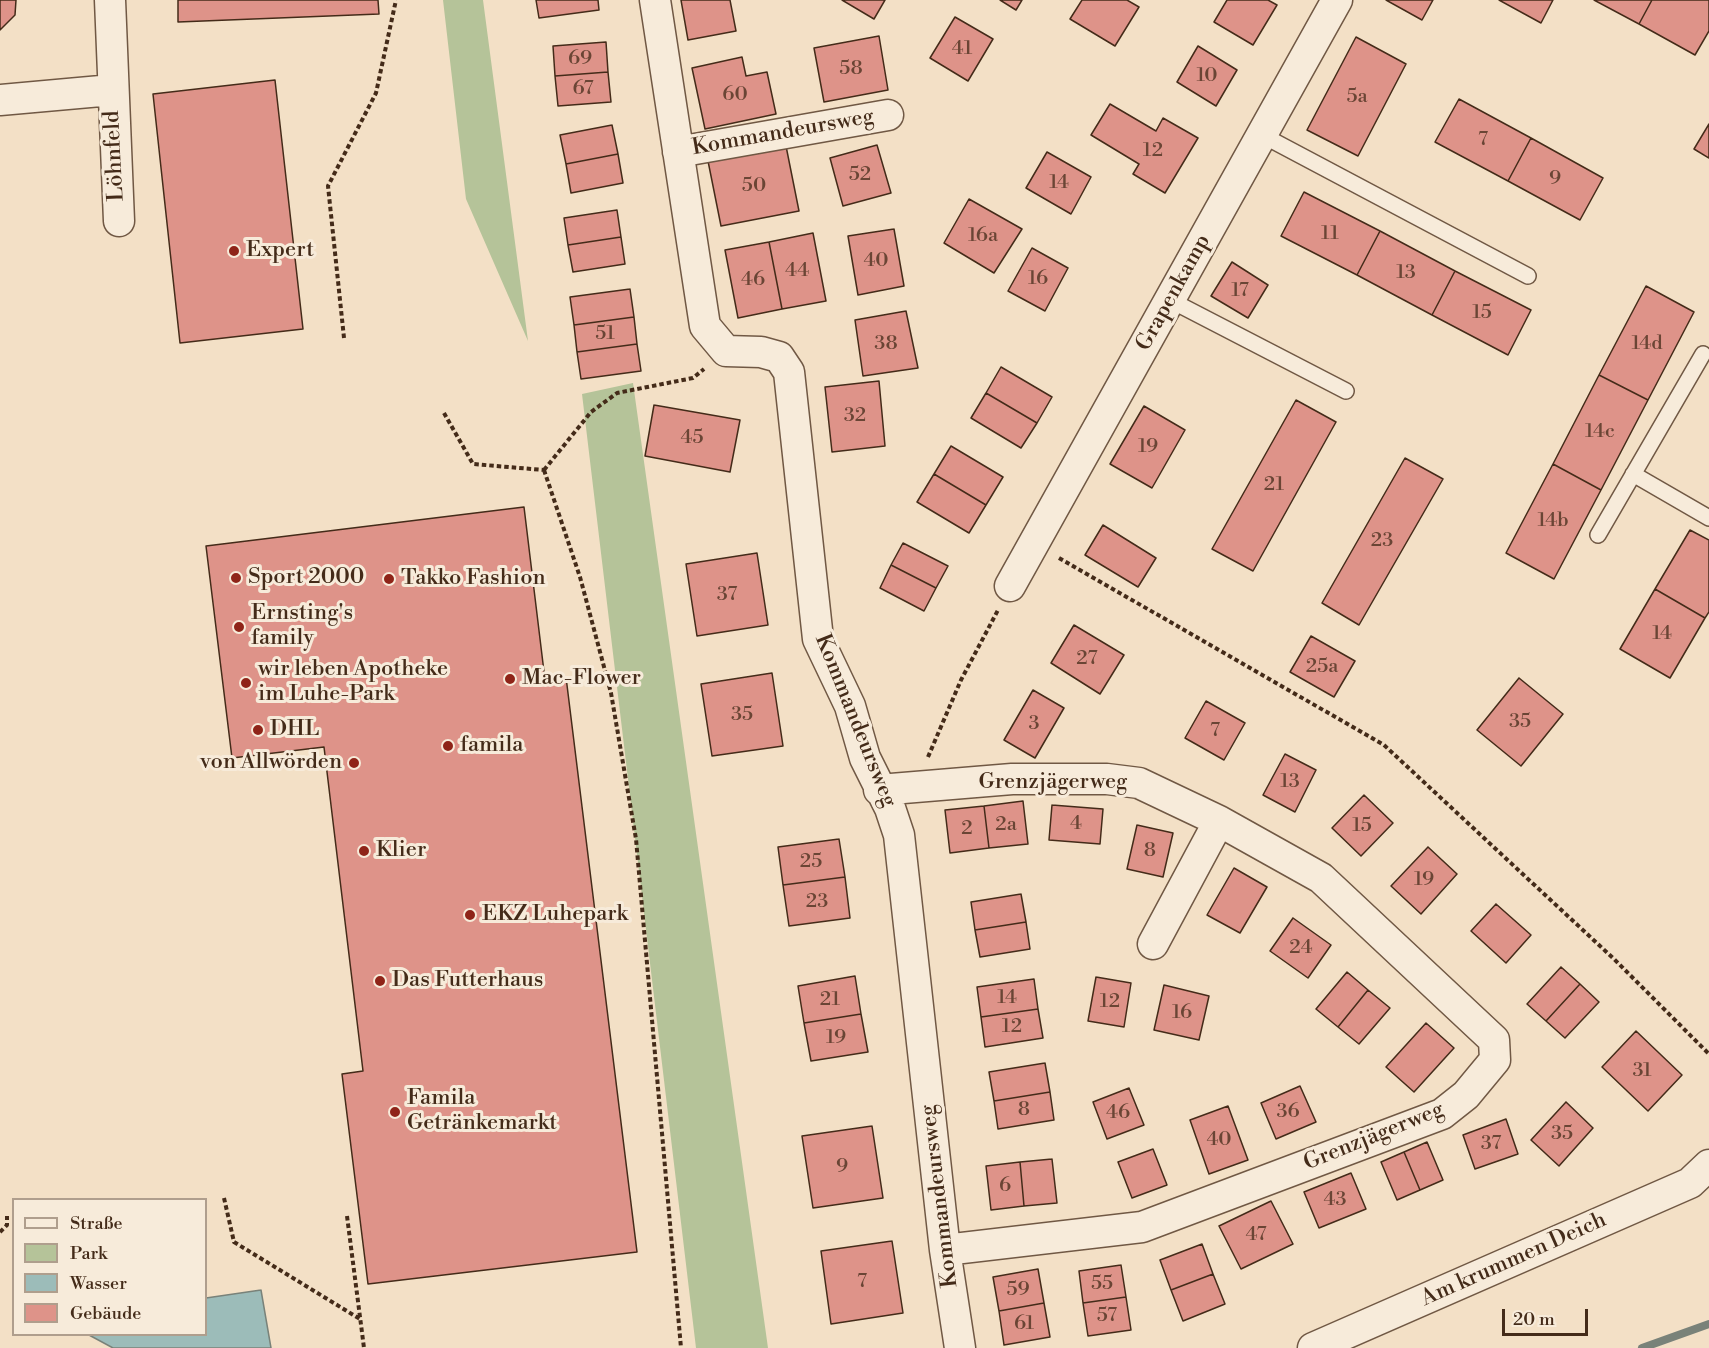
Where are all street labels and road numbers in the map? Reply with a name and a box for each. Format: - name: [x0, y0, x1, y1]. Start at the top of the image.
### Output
- street label: Kommandeursweg: [690, 104, 876, 162]
- street label: Löhnfeld: [99, 110, 131, 202]
- street label: Grapenkamp: [1131, 230, 1217, 356]
- street label: Kommandeursweg: [808, 631, 902, 811]
- street label: Grenzjägerweg: [979, 770, 1127, 796]
- street label: Grenzjägerweg: [1300, 1097, 1448, 1177]
- street label: Kommandeursweg: [916, 1103, 964, 1289]
- street label: Am krummen Deich: [1417, 1207, 1611, 1313]

